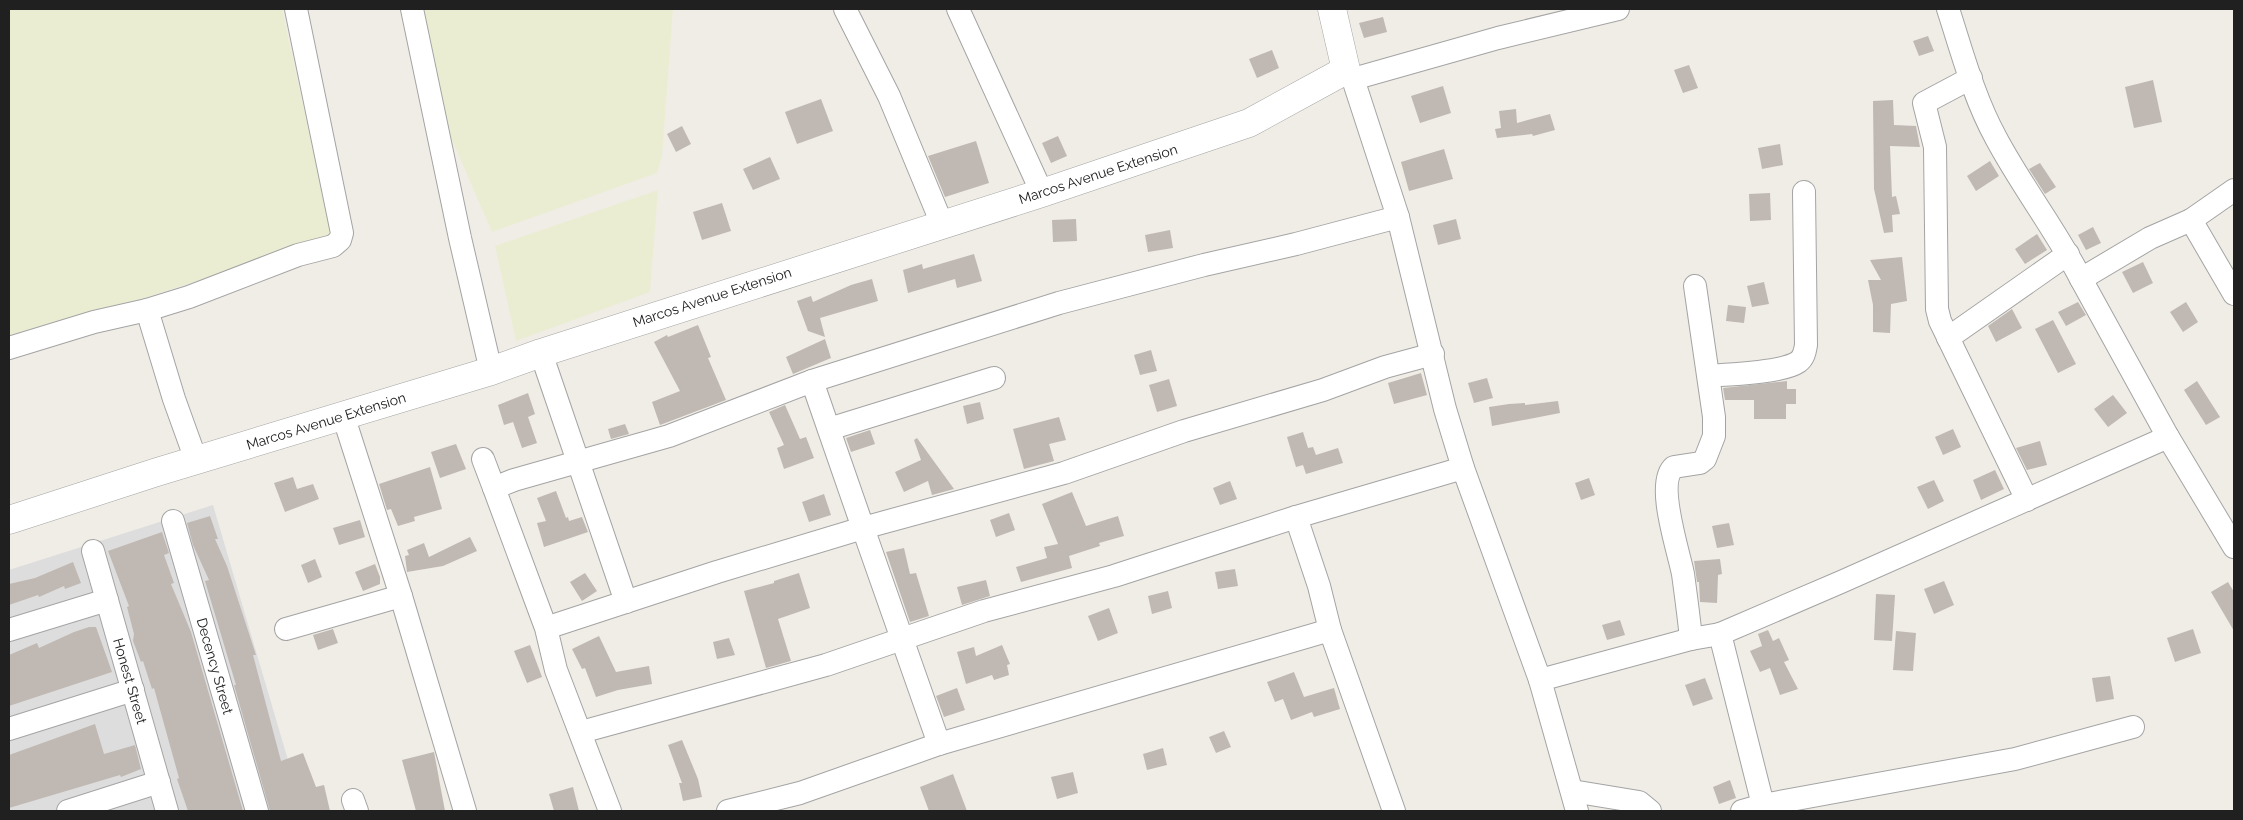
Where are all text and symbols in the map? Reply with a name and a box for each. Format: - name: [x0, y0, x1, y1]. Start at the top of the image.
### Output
- street label: Marcos Avenue Extension: [1017, 141, 1179, 207]
- street label: Marcos Avenue Extension: [631, 264, 793, 330]
- street label: Marcos Avenue Extension: [244, 389, 408, 453]
- street label: Decency Street: [194, 616, 236, 716]
- street label: Honest Street: [110, 636, 150, 726]

